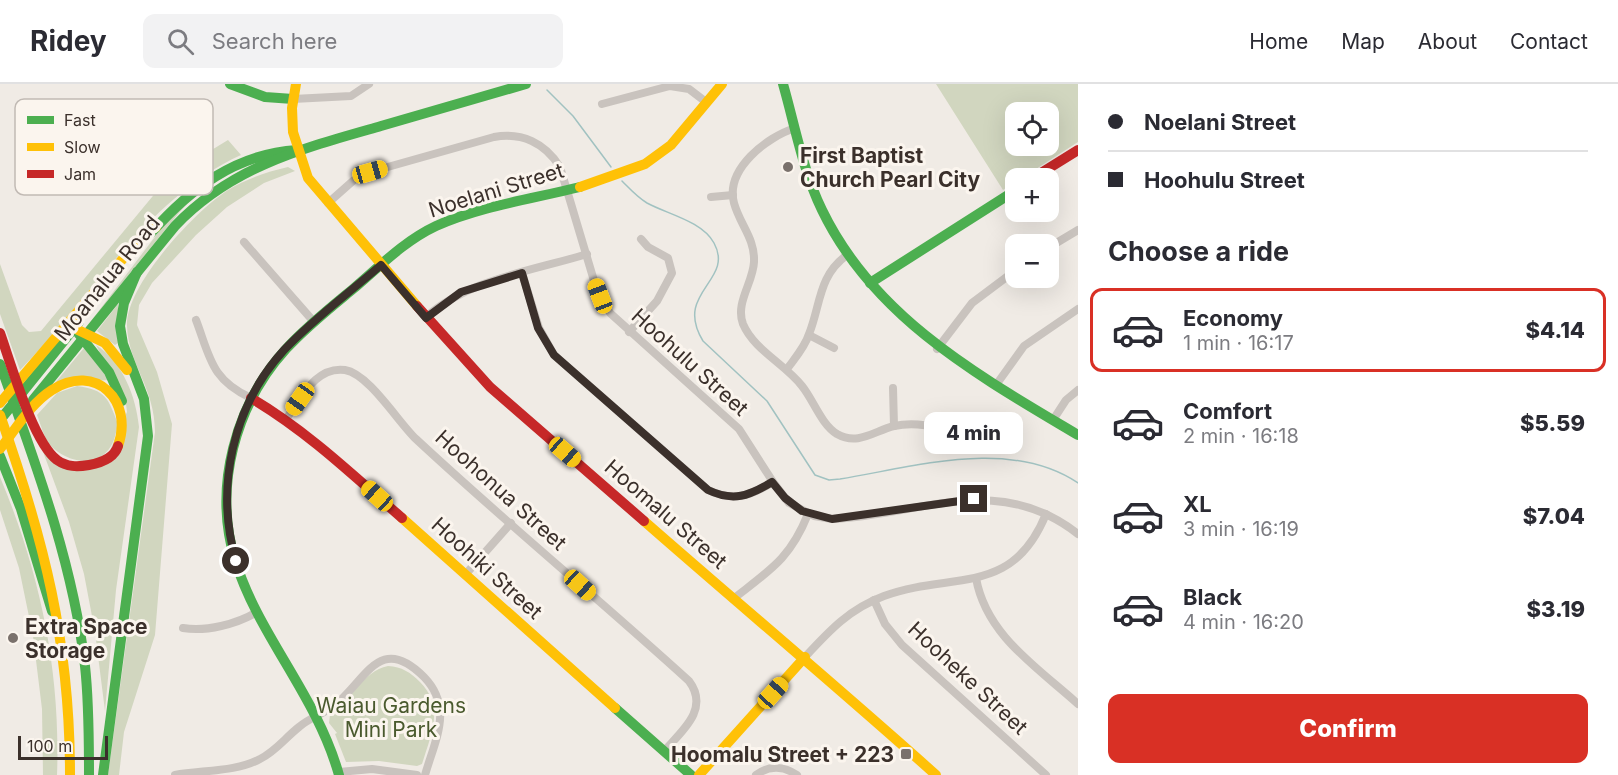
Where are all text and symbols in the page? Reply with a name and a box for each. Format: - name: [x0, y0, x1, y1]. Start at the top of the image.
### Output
- search box: [143, 14, 563, 68]
- text: Ridey: [30, 24, 107, 58]
- icon: search: [164, 25, 197, 58]
- text: Search here: [212, 28, 337, 54]
- text: Home: [1249, 29, 1308, 54]
- text: Map: [1341, 29, 1385, 54]
- text: About: [1418, 29, 1477, 54]
- text: Contact: [1510, 29, 1588, 54]
- legend: [15, 99, 213, 195]
- map controls: [1005, 102, 1059, 288]
- button: locate: [1005, 102, 1059, 156]
- text: Noelani Street: [1144, 109, 1296, 135]
- text: Fast: [64, 110, 96, 130]
- text: Slow: [64, 137, 101, 157]
- place label: First Baptist Church Pearl City: [800, 143, 980, 192]
- car: [350, 158, 390, 186]
- street label: Noelani Street: [425, 158, 567, 222]
- marker: First Baptist Church Pearl City: [781, 160, 795, 174]
- text: Jam: [64, 164, 96, 184]
- text: Hoohulu Street: [1144, 167, 1305, 193]
- button: +: [1005, 168, 1059, 222]
- street label: Moanalua Road: [49, 210, 165, 346]
- button: −: [1005, 234, 1059, 288]
- text: Choose a ride: [1108, 235, 1289, 268]
- car: [585, 276, 615, 316]
- street label: Hoohulu Street: [627, 303, 754, 421]
- icon: car: [1111, 303, 1165, 357]
- text: Economy: [1183, 305, 1283, 331]
- text: $4.14: [1525, 317, 1585, 343]
- text: 1 min · 16:17: [1183, 331, 1294, 355]
- car: [282, 379, 318, 419]
- icon: car: [1111, 396, 1165, 450]
- text: Comfort: [1183, 398, 1272, 424]
- text: $5.59: [1520, 410, 1585, 436]
- callout: 4 min: [924, 412, 1024, 454]
- text: 4 min: [946, 421, 1001, 445]
- text: 2 min · 16:18: [1183, 424, 1299, 448]
- street label: Hoohonua Street: [430, 425, 572, 555]
- car: [546, 433, 584, 471]
- street label: Hoomalu Street: [600, 454, 732, 574]
- car: [358, 477, 396, 515]
- route end: [960, 485, 987, 512]
- icon: car: [1111, 489, 1165, 543]
- text: XL: [1183, 491, 1212, 517]
- text: $7.04: [1523, 503, 1585, 529]
- street label: Hoohiki Street: [427, 512, 548, 624]
- text: 3 min · 16:19: [1183, 517, 1299, 541]
- route start: [222, 547, 249, 574]
- car: [561, 566, 599, 604]
- icon: car: [1111, 582, 1165, 636]
- text: Black: [1183, 584, 1242, 610]
- text: $3.19: [1526, 596, 1585, 622]
- text: 4 min · 16:20: [1183, 610, 1304, 634]
- place label: Extra Space Storage: [25, 614, 148, 663]
- street label: Hooheke Street: [903, 616, 1033, 740]
- marker: Extra Space Storage: [6, 631, 20, 645]
- car: [754, 674, 792, 712]
- park label: Waiau Gardens Mini Park: [316, 693, 466, 742]
- button: Confirm: [1108, 694, 1588, 763]
- scale bar: [18, 733, 108, 760]
- text: 100 m: [27, 736, 72, 756]
- place label: Hoomalu Street + 223: [671, 742, 894, 767]
- marker: Hoomalu Street + 223: [899, 747, 913, 761]

